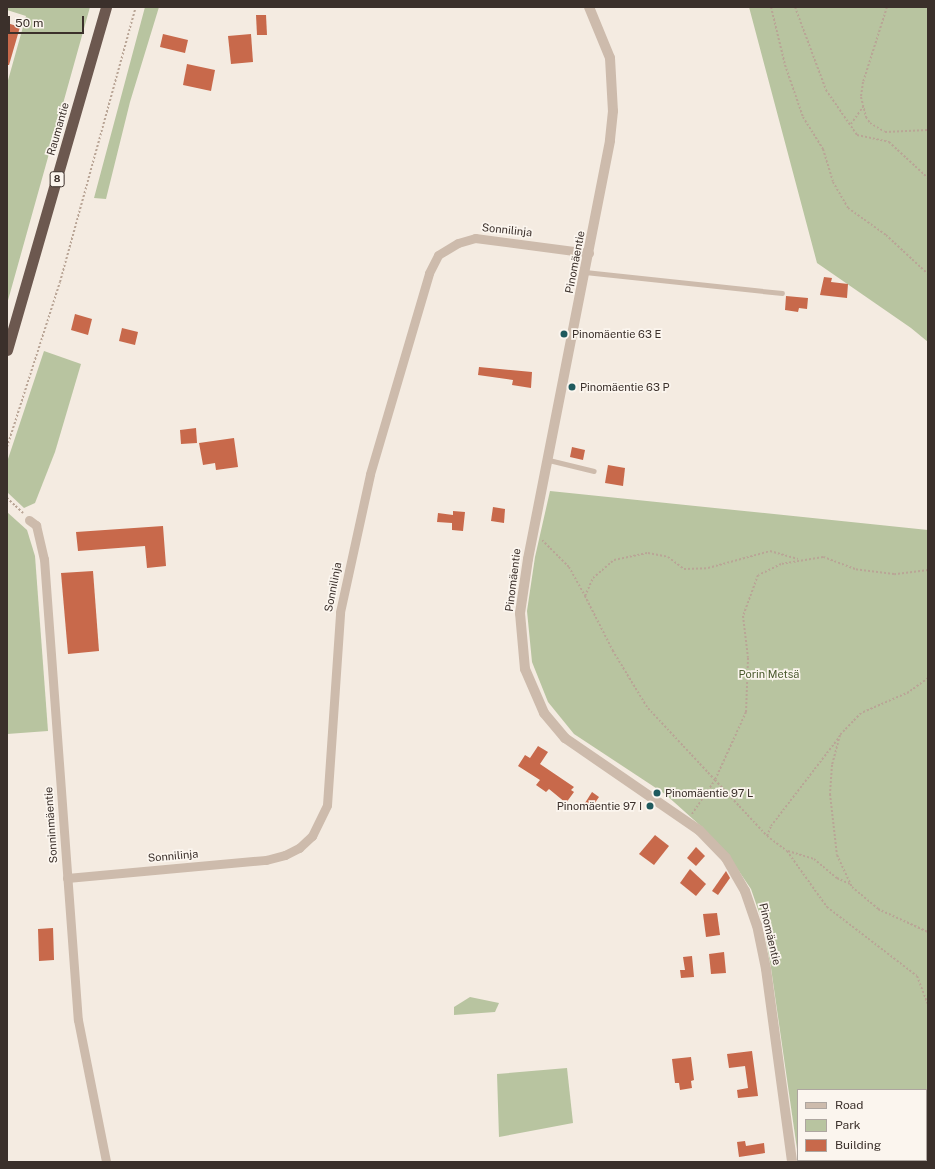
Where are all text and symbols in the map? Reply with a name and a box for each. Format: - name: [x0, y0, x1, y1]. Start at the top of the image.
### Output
- scale bar: [10, 8, 86, 34]
- text: 50 m: [15, 16, 43, 30]
- street label: Raumantie: [44, 101, 72, 157]
- road number: 8: [49, 171, 65, 187]
- street label: Sonnilinja: [481, 221, 533, 239]
- street label: Pinomäentie: [562, 230, 588, 294]
- place label: Pinomäentie 63 E: [572, 327, 661, 341]
- marker: Pinomäentie 63 E: [559, 329, 569, 339]
- place label: Pinomäentie 63 P: [580, 380, 670, 394]
- marker: Pinomäentie 63 P: [567, 382, 577, 392]
- street label: Pinomäentie: [503, 548, 523, 612]
- street label: Sonnilinja: [322, 561, 344, 613]
- park label: Porin Metsä: [739, 667, 799, 681]
- street label: Sonninmäentie: [42, 786, 60, 864]
- place label: Pinomäentie 97 L: [665, 786, 753, 800]
- marker: Pinomäentie 97 L: [652, 788, 662, 798]
- place label: Pinomäentie 97 I: [557, 799, 642, 813]
- marker: Pinomäentie 97 I: [645, 801, 655, 811]
- street label: Sonnilinja: [147, 847, 199, 865]
- street label: Pinomäentie: [756, 902, 784, 966]
- legend: [797, 1089, 927, 1161]
- text: Road: [835, 1098, 863, 1112]
- text: Park: [835, 1118, 861, 1132]
- text: Building: [835, 1138, 881, 1152]

